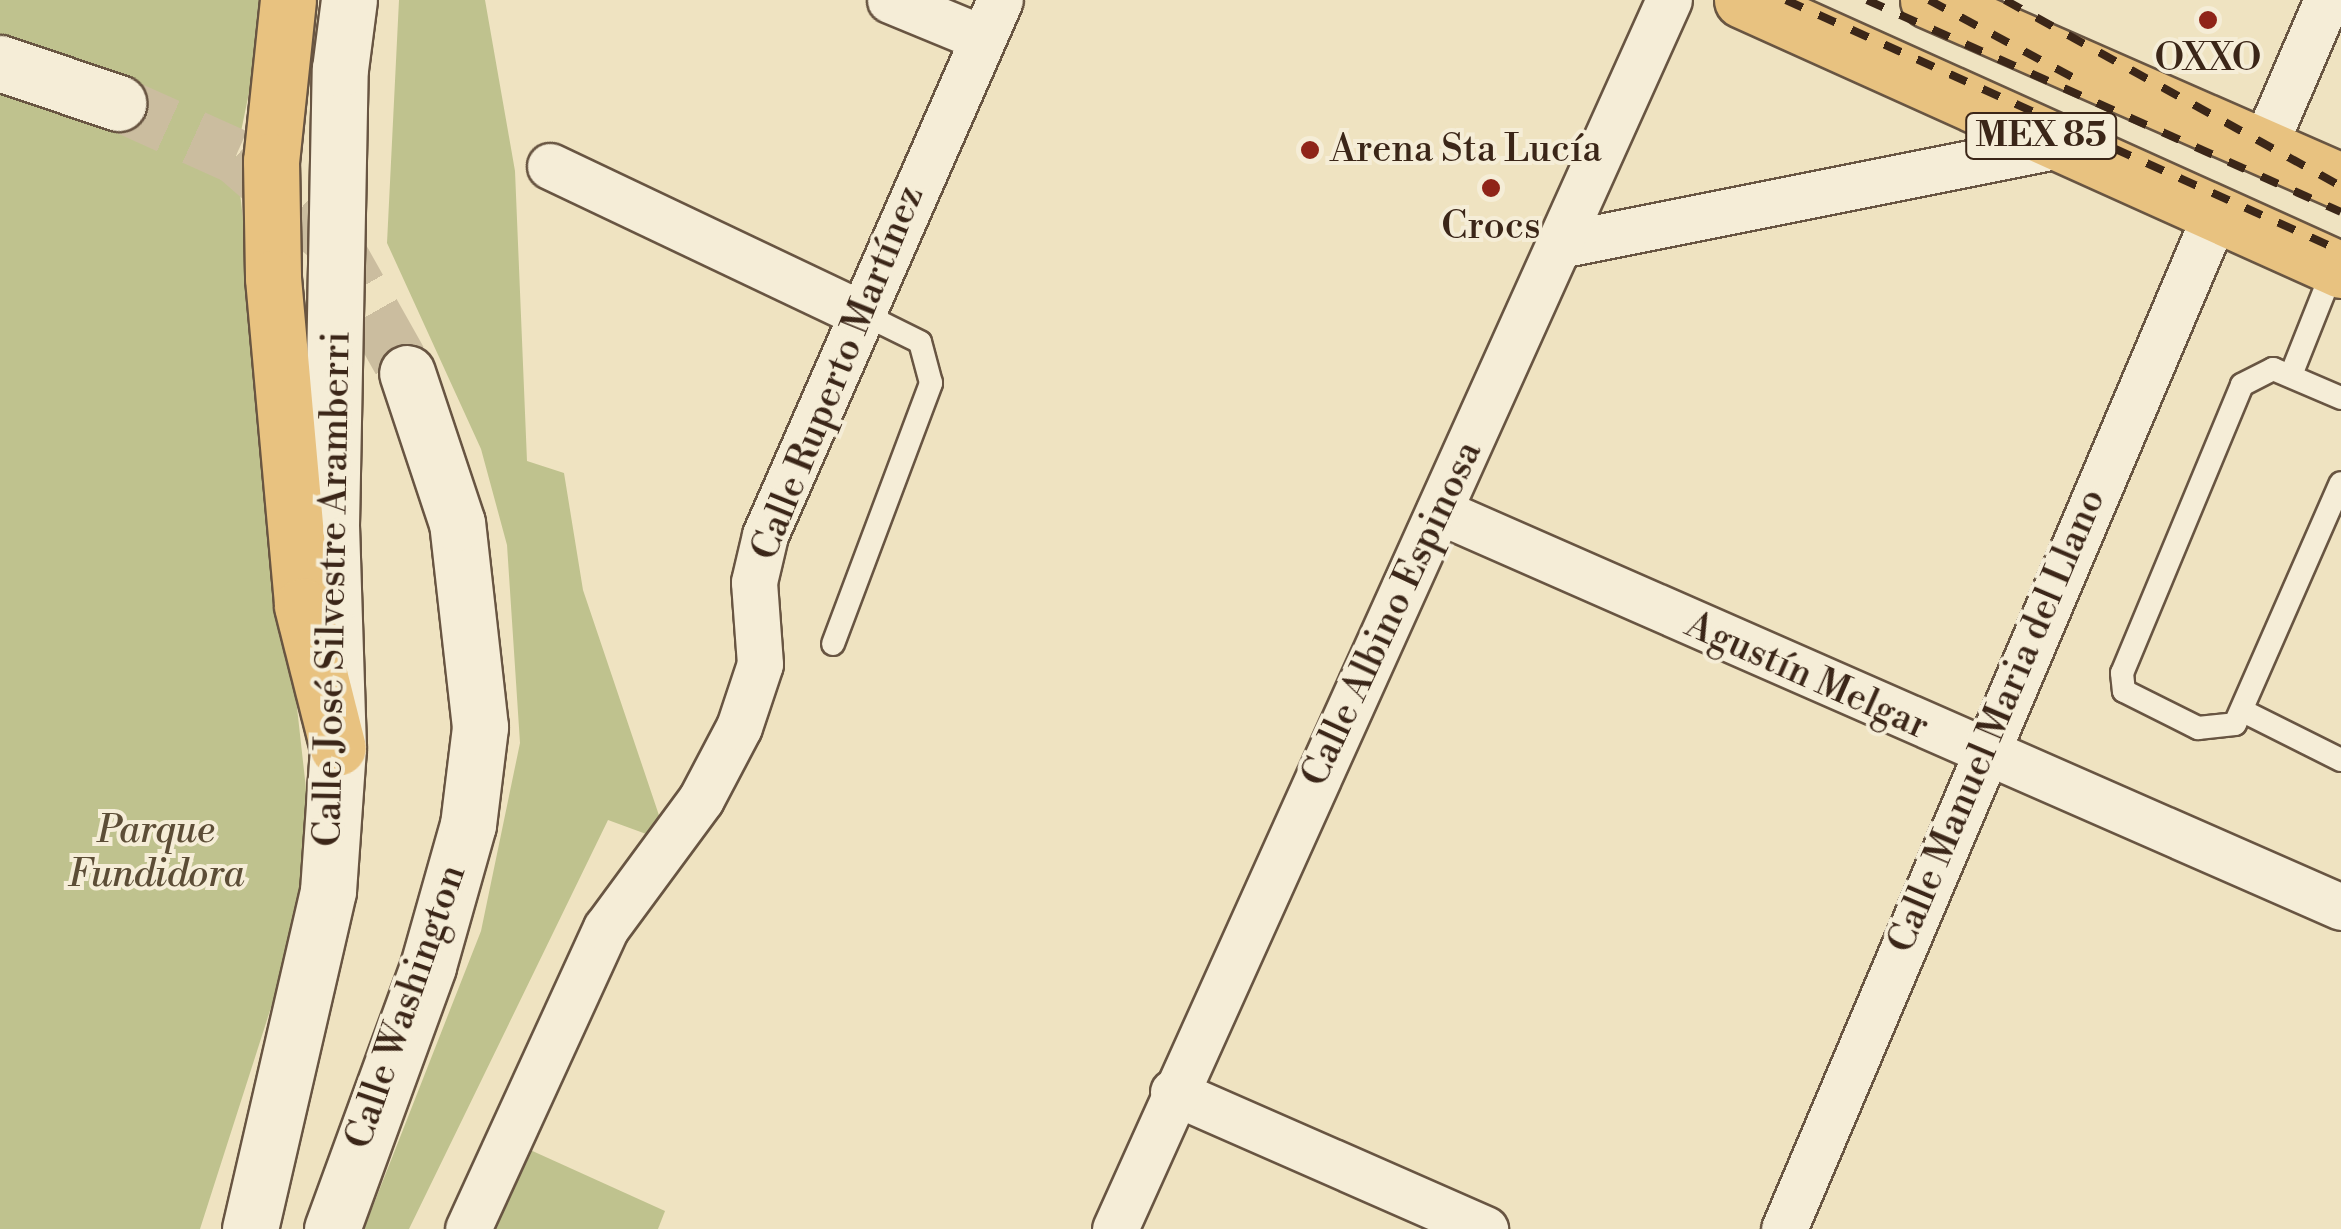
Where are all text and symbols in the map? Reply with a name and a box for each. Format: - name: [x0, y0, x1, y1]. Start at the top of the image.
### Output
- marker: OXXO: [2197, 9, 2219, 31]
- place label: OXXO: [2154, 36, 2262, 82]
- road number: MEX 85: [1964, 106, 2118, 166]
- place label: Arena Sta Lucía: [1330, 127, 1602, 173]
- marker: Arena Sta Lucía: [1299, 139, 1321, 161]
- marker: Crocs: [1480, 177, 1502, 199]
- street label: Calle Ruperto Martínez: [742, 179, 934, 567]
- place label: Crocs: [1441, 204, 1541, 250]
- street label: Calle José Silvestre Aramberri: [306, 331, 360, 847]
- street label: Calle Albino Espinosa: [1292, 434, 1492, 794]
- street label: Calle Manuel Maria del Llano: [1878, 482, 2116, 960]
- street label: Agustín Melgar: [1678, 602, 1936, 750]
- park label: Parque Fundidora: [68, 808, 244, 898]
- street label: Calle Washington: [336, 859, 476, 1155]

